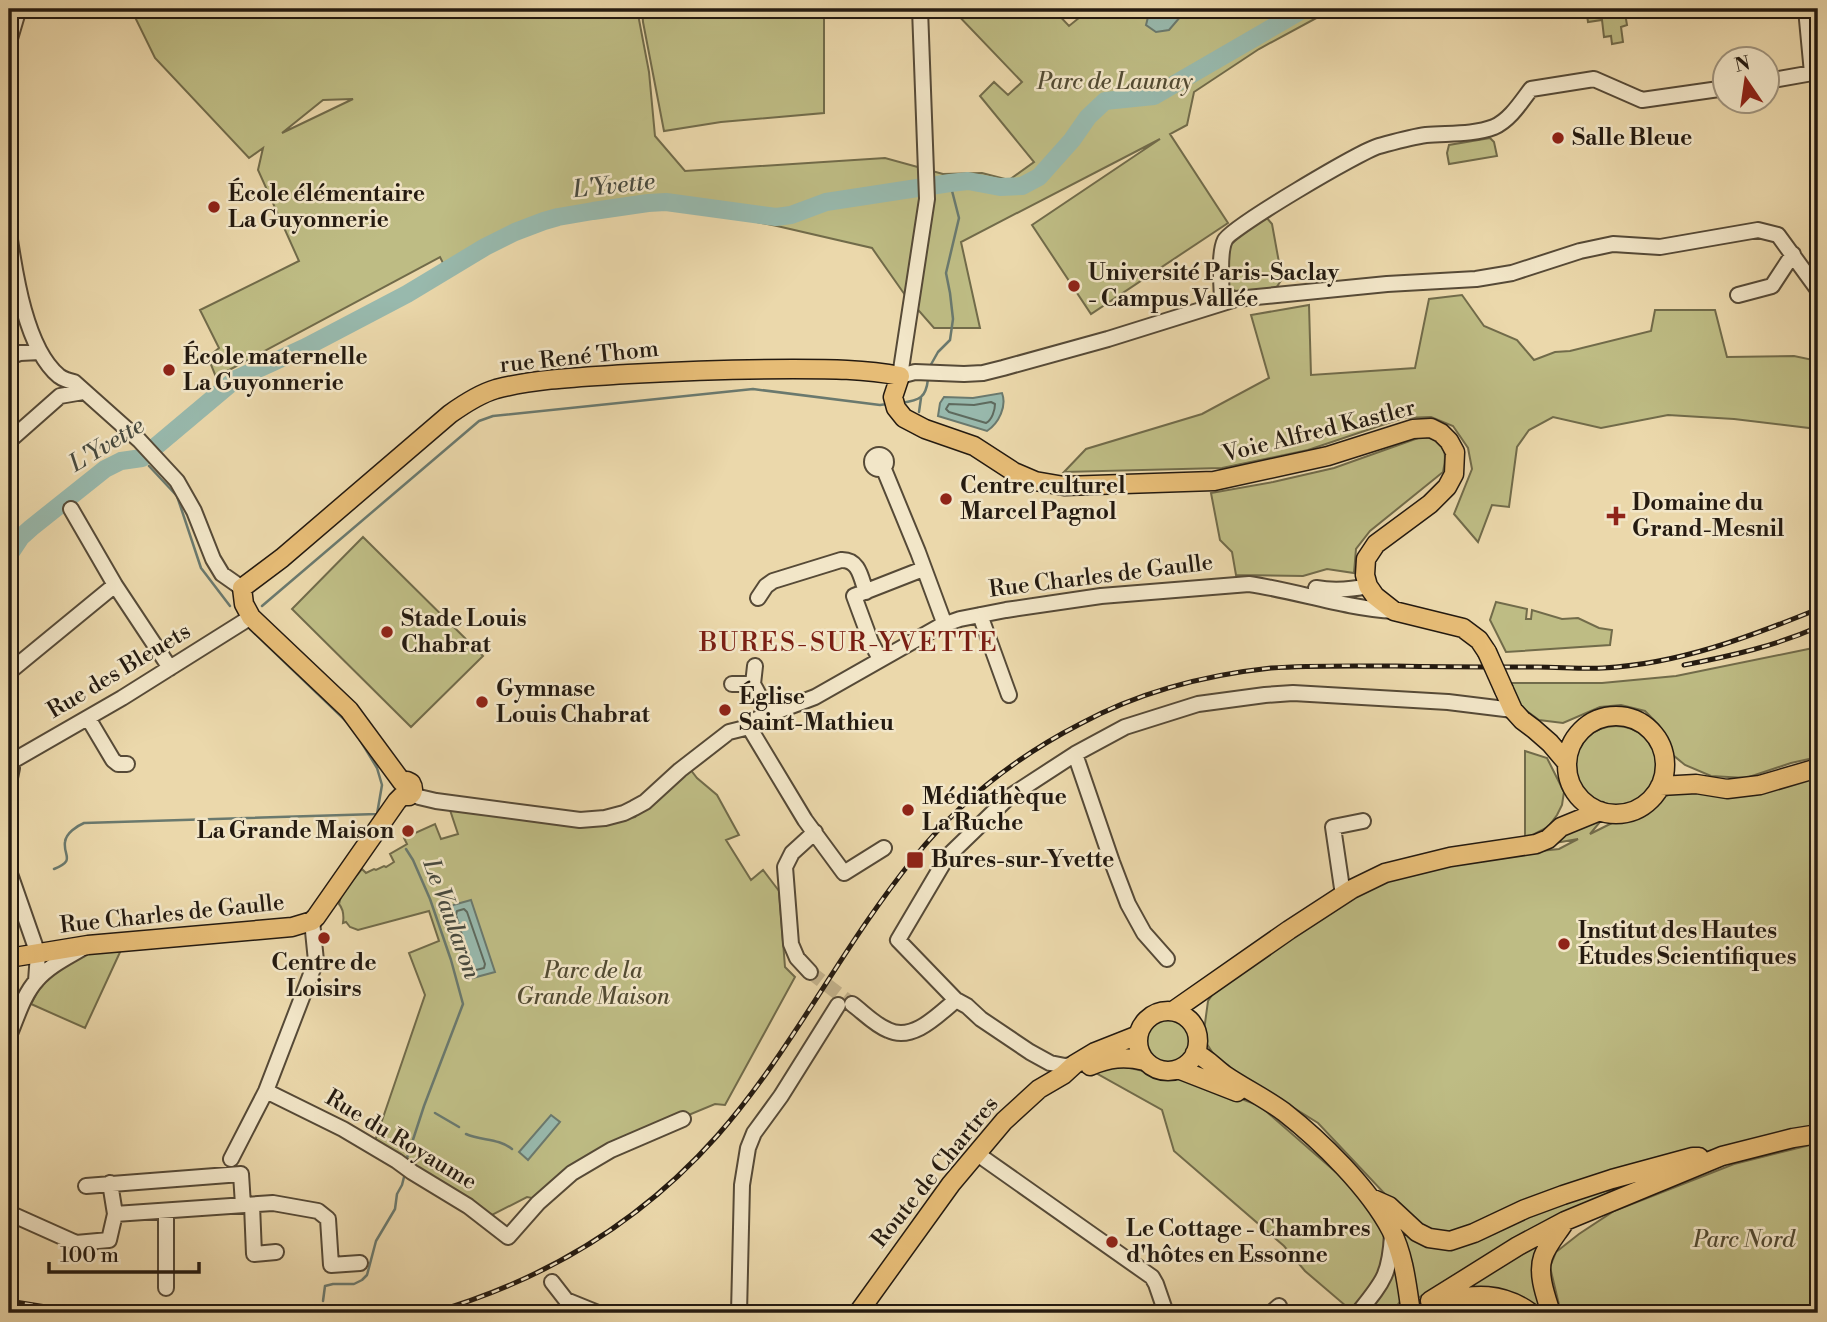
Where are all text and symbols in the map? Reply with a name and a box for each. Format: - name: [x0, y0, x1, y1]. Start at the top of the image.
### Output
- north arrow: [1712, 46, 1782, 116]
- text: N: [1732, 51, 1752, 78]
- park label: Parc de Launay: [1036, 68, 1194, 96]
- place label: Salle Bleue: [1572, 124, 1692, 152]
- marker: Salle Bleue: [1550, 130, 1566, 146]
- water label: L'Yvette: [571, 167, 656, 205]
- place label: École élémentaire La Guyonnerie: [228, 177, 425, 234]
- marker: École élémentaire La Guyonnerie: [206, 199, 222, 215]
- place label: Université Paris-Saclay - Campus Vallée: [1088, 259, 1340, 313]
- marker: Université Paris-Saclay - Campus Vallée: [1066, 278, 1082, 294]
- street label: rue René Thom: [498, 335, 660, 379]
- place label: École maternelle La Guyonnerie: [183, 340, 368, 397]
- marker: École maternelle La Guyonnerie: [161, 362, 177, 378]
- street label: Voie Alfred Kastler: [1219, 393, 1418, 469]
- water label: L'Yvette: [63, 411, 150, 480]
- place label: Centre culturel Marcel Pagnol: [960, 472, 1126, 526]
- place label: Domaine du Grand-Mesnil: [1632, 489, 1785, 543]
- marker: Centre culturel Marcel Pagnol: [938, 491, 954, 507]
- marker: Domaine du Grand-Mesnil: [1606, 506, 1626, 526]
- street label: Rue Charles de Gaulle: [987, 548, 1215, 604]
- place label: Stade Louis Chabrat: [401, 605, 527, 659]
- street label: Rue des Bleuets: [42, 617, 196, 725]
- marker: Stade Louis Chabrat: [379, 624, 395, 640]
- district label: BURES-SUR-YVETTE: [698, 627, 999, 659]
- place label: Gymnase Louis Chabrat: [496, 675, 651, 729]
- place label: Église Saint-Mathieu: [739, 680, 894, 737]
- marker: Gymnase Louis Chabrat: [474, 694, 490, 710]
- marker: Église Saint-Mathieu: [717, 702, 733, 718]
- place label: Médiathèque La Ruche: [922, 783, 1067, 837]
- marker: Médiathèque La Ruche: [900, 802, 916, 818]
- place label: La Grande Maison: [197, 817, 394, 845]
- marker: La Grande Maison: [400, 823, 416, 839]
- place label: Bures-sur-Yvette: [931, 846, 1114, 874]
- marker: Bures-sur-Yvette: [905, 850, 925, 870]
- water label: Le Vaularon: [415, 854, 487, 984]
- street label: Rue Charles de Gaulle: [58, 888, 286, 940]
- place label: Institut des Hautes Études Scientifiques: [1578, 917, 1797, 971]
- marker: Centre de Loisirs: [316, 930, 332, 946]
- marker: Institut des Hautes Études Scientifiques: [1556, 936, 1572, 952]
- place label: Centre de Loisirs: [271, 949, 377, 1003]
- park label: Parc de la Grande Maison: [516, 957, 671, 1011]
- street label: Rue du Royaume: [320, 1084, 482, 1196]
- street label: Route de Chartres: [865, 1091, 1005, 1253]
- place label: Le Cottage - Chambres d'hôtes en Essonne: [1126, 1215, 1371, 1269]
- park label: Parc Nord: [1692, 1226, 1796, 1254]
- scale bar: [49, 1231, 200, 1275]
- marker: Le Cottage - Chambres d'hôtes en Essonne: [1104, 1234, 1120, 1250]
- text: 100 m: [60, 1243, 119, 1269]

